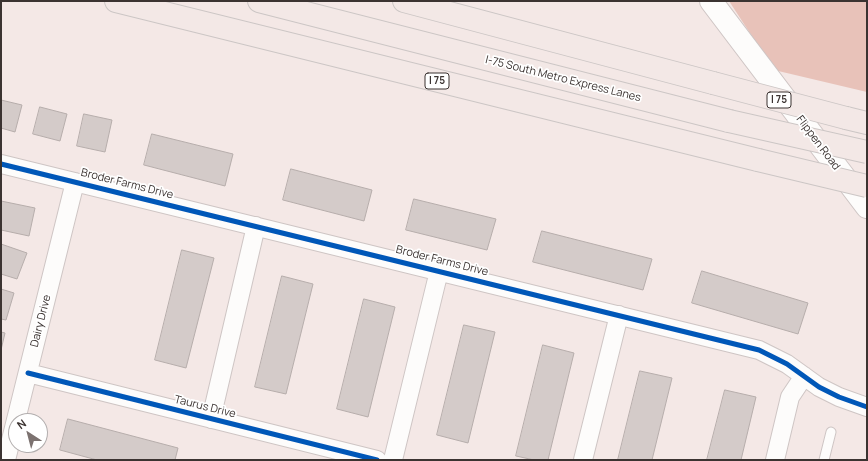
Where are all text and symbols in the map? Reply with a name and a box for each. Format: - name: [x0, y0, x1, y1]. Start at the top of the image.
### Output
- street label: I-75 South Metro Express Lanes: [484, 53, 642, 105]
- road number: I 75: [425, 73, 449, 89]
- road number: I 75: [767, 92, 791, 108]
- street label: Flippen Road: [793, 113, 843, 173]
- street label: Broder Farms Drive: [79, 166, 175, 202]
- street label: Broder Farms Drive: [394, 243, 490, 279]
- street label: Dairy Drive: [28, 293, 54, 349]
- street label: Taurus Drive: [173, 393, 237, 421]
- north arrow: [8, 413, 48, 453]
- text: N: [14, 415, 29, 432]

